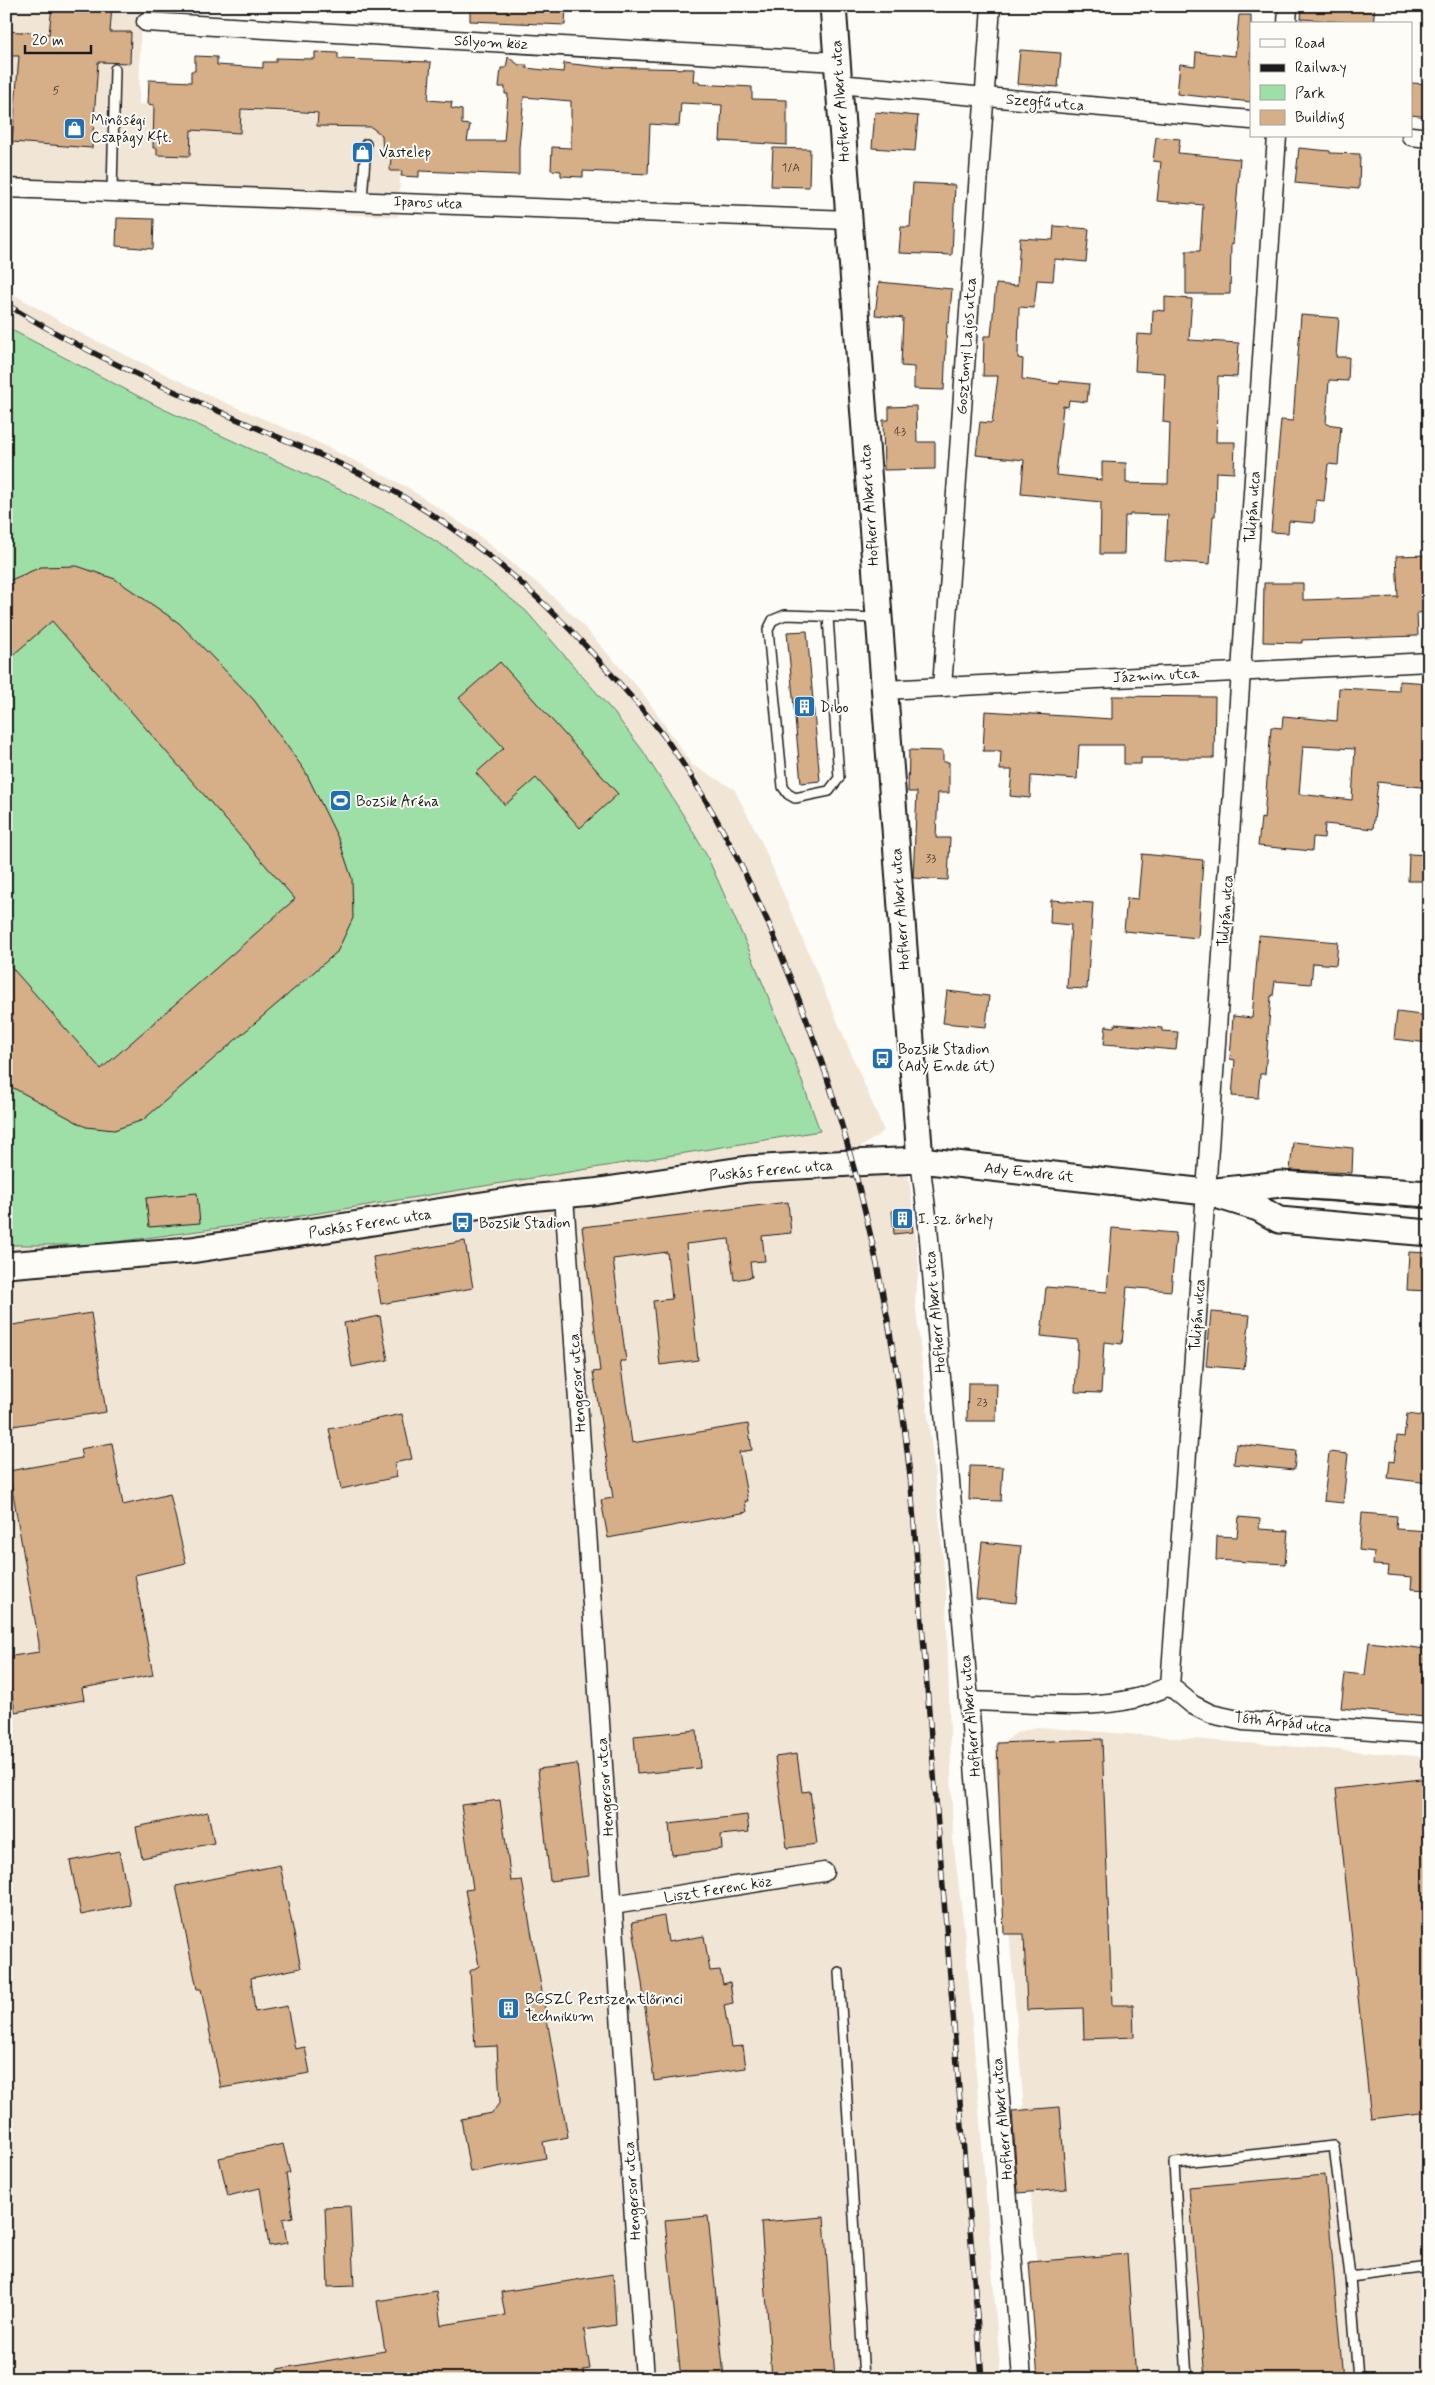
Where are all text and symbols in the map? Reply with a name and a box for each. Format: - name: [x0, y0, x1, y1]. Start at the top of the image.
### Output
- scale bar: [25, 22, 91, 54]
- legend: [1250, 22, 1412, 138]
- text: 20 m: [32, 31, 64, 51]
- street label: Sólyom köz: [453, 31, 529, 55]
- text: Road: [1295, 34, 1325, 54]
- street label: Hofherr Albert utca: [827, 39, 855, 163]
- text: Railway: [1295, 58, 1347, 78]
- house number: 5: [52, 83, 60, 99]
- text: Park: [1295, 84, 1325, 104]
- street label: Szegfű utca: [1005, 90, 1085, 117]
- text: Building: [1295, 108, 1345, 129]
- place label: Minőségi Csapágy Kft.: [91, 111, 171, 148]
- shop icon: Minőségi Csapágy Kft.: [63, 117, 87, 141]
- shop icon: Vastelep: [351, 140, 375, 164]
- place label: Vastelep: [379, 143, 431, 163]
- house number: 1/A: [782, 160, 800, 176]
- street label: Iparos utca: [393, 192, 463, 214]
- street label: Gosztonyi Lajos utca: [952, 276, 982, 416]
- house number: 43: [894, 424, 906, 440]
- street label: Hofherr Albert utca: [856, 443, 884, 567]
- street label: Tulipán utca: [1240, 470, 1266, 544]
- street label: Jázmin utca: [1112, 664, 1201, 688]
- building icon: Dibo: [792, 695, 816, 719]
- place label: Dibo: [820, 698, 849, 718]
- sports icon: Bozsik Aréna: [328, 789, 352, 813]
- place label: Bozsik Aréna: [356, 792, 439, 812]
- street label: Hofherr Albert utca: [887, 847, 915, 971]
- house number: 33: [926, 851, 936, 867]
- street label: Tulipán utca: [1213, 874, 1239, 948]
- place label: Bozsik Stadion (Ady Ende út): [898, 1040, 995, 1077]
- bus stop icon: Bozsik Stadion (Ady Ende út): [870, 1046, 894, 1070]
- street label: Puskás Ferenc utca: [708, 1156, 834, 1186]
- street label: Ady Endre út: [983, 1158, 1075, 1188]
- street label: Puskás Ferenc utca: [307, 1204, 433, 1244]
- building icon: I. sz. őrhely: [890, 1207, 914, 1231]
- place label: I. sz. őrhely: [918, 1210, 993, 1230]
- bus stop icon: Bozsik Stadion: [451, 1211, 475, 1235]
- place label: Bozsik Stadion: [479, 1214, 571, 1234]
- street label: Hofherr Albert utca: [921, 1250, 951, 1374]
- street label: Tulipán utca: [1185, 1278, 1211, 1352]
- street label: Hengersor utca: [565, 1333, 592, 1433]
- house number: 23: [977, 1395, 987, 1411]
- street label: Hofherr Albert utca: [956, 1654, 986, 1778]
- street label: Tóth Árpád utca: [1233, 1707, 1333, 1738]
- street label: Hengersor utca: [593, 1737, 620, 1837]
- street label: Liszt Ferenc köz: [663, 1872, 774, 1908]
- place label: BGSZC Pestszentlőrinci Technikum: [525, 1990, 683, 2027]
- building icon: BGSZC Pestszentlőrinci Technikum: [497, 1996, 521, 2020]
- street label: Hofherr Albert utca: [988, 2057, 1018, 2181]
- street label: Hengersor utca: [620, 2141, 647, 2241]

